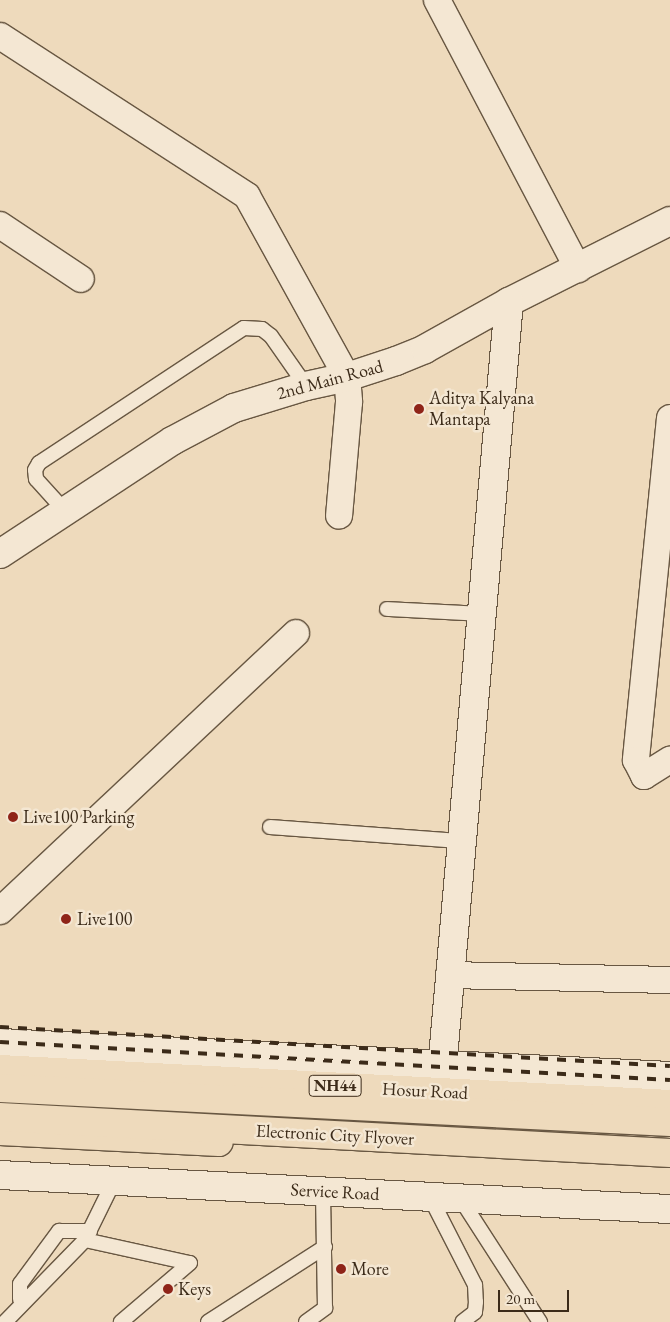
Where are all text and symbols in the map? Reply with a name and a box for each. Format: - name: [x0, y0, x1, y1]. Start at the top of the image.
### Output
- street label: 2nd Main Road: [275, 355, 385, 405]
- place label: Aditya Kalyana Mantapa: [429, 388, 534, 430]
- marker: Aditya Kalyana Mantapa: [413, 403, 425, 415]
- place label: Live100 Parking: [23, 806, 134, 828]
- marker: Live100 Parking: [7, 811, 19, 823]
- place label: Live100: [77, 908, 132, 930]
- marker: Live100: [59, 912, 73, 926]
- road number: NH44: [308, 1072, 362, 1100]
- street label: Hosur Road: [381, 1078, 469, 1104]
- street label: Electronic City Flyover: [255, 1120, 415, 1150]
- street label: Service Road: [290, 1179, 380, 1205]
- place label: More: [351, 1258, 389, 1280]
- marker: More: [335, 1263, 347, 1275]
- place label: Keys: [178, 1278, 211, 1300]
- scale bar: [500, 1280, 571, 1312]
- marker: Keys: [162, 1283, 174, 1295]
- text: 20 m: [506, 1289, 535, 1308]

